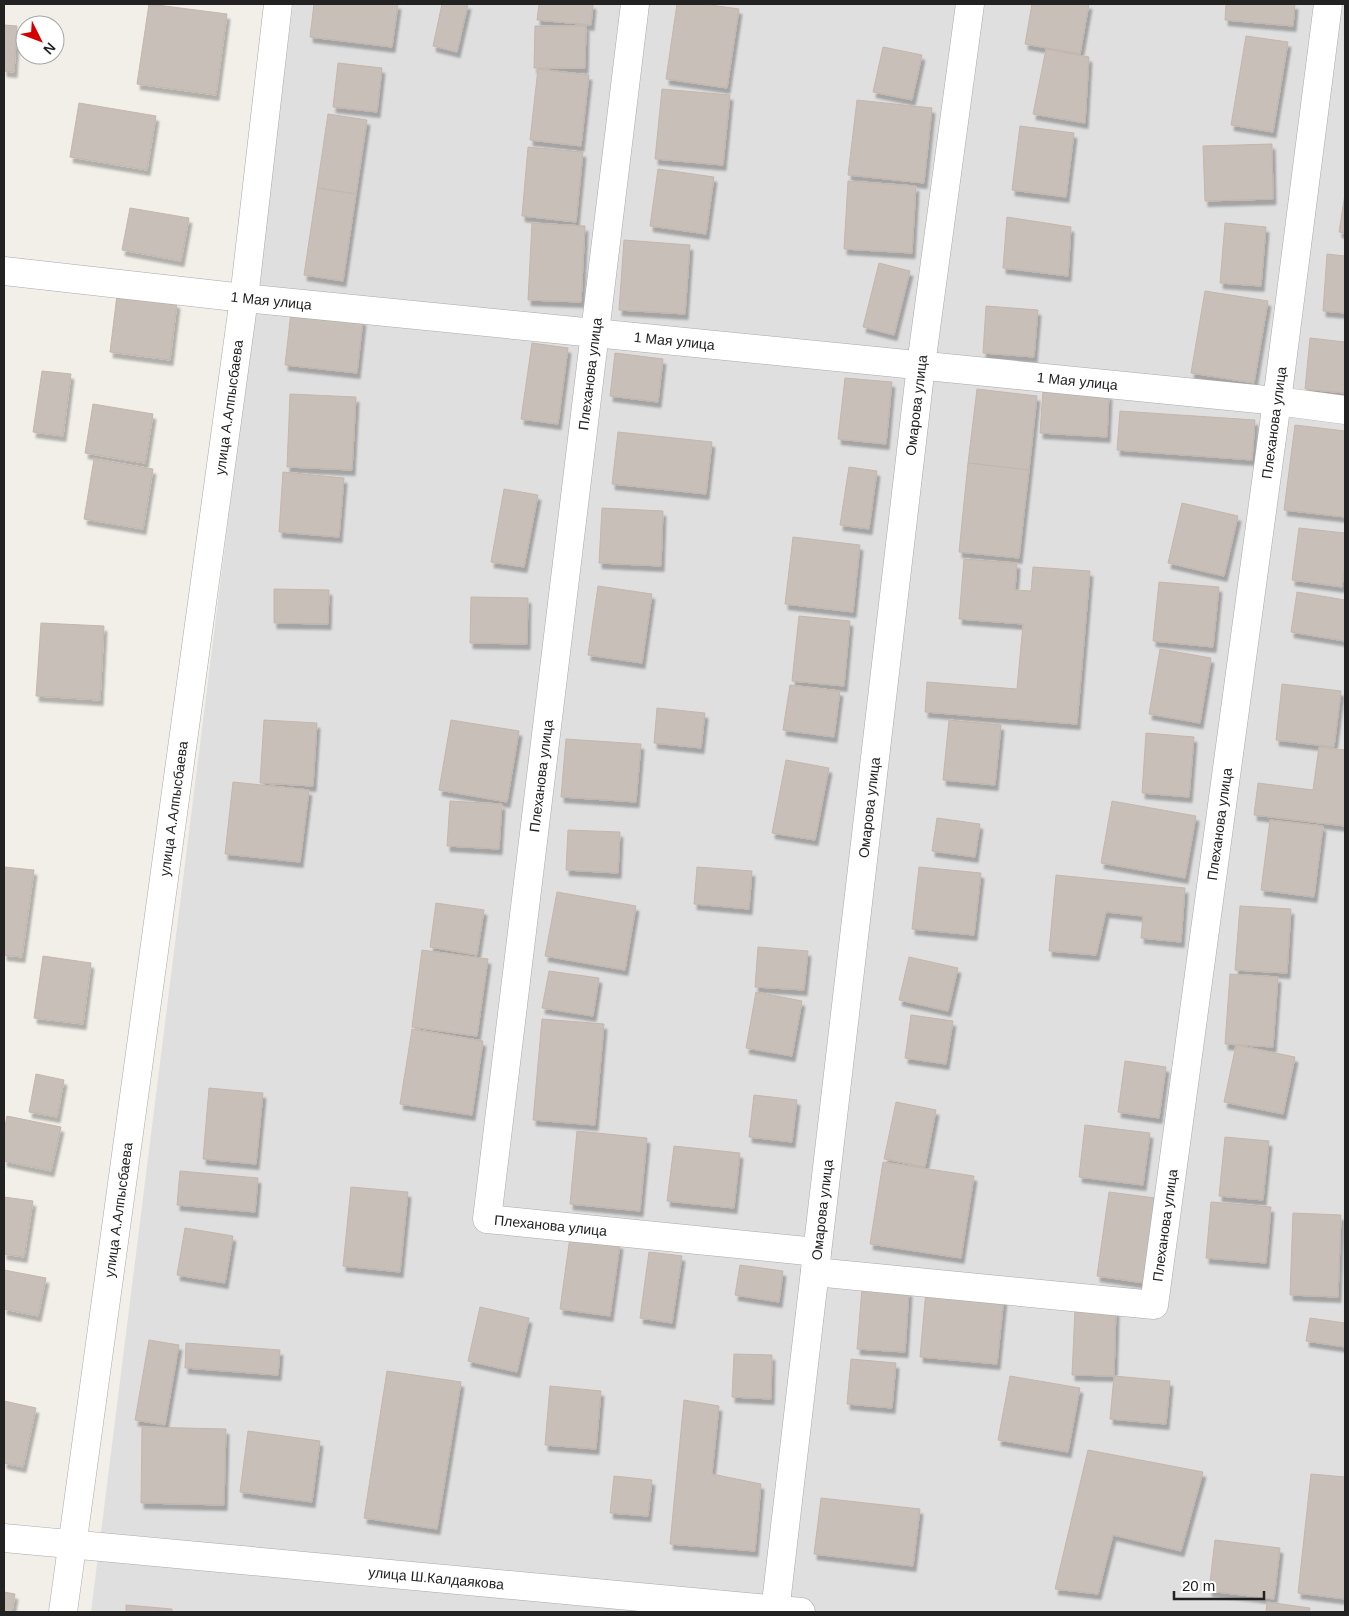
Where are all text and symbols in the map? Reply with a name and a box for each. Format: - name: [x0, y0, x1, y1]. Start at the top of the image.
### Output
- north arrow: [15, 15, 65, 65]
- text: N: [40, 40, 59, 58]
- street label: 1 Мая улица: [230, 289, 313, 313]
- street label: Плеханова улица: [575, 317, 605, 431]
- street label: 1 Мая улица: [633, 329, 716, 353]
- street label: улица А.Алпысбаева: [212, 339, 246, 476]
- street label: Омарова улица: [902, 354, 930, 457]
- street label: Плеханова улица: [1258, 365, 1289, 480]
- street label: 1 Мая улица: [1036, 369, 1119, 393]
- street label: Плеханова улица: [526, 719, 556, 833]
- street label: улица А.Алпысбаева: [156, 740, 191, 877]
- street label: Омарова улица: [855, 756, 883, 859]
- street label: Плеханова улица: [1204, 767, 1235, 881]
- street label: улица А.Алпысбаева: [101, 1141, 136, 1278]
- street label: Омарова улица: [808, 1158, 836, 1261]
- street label: Плеханова улица: [1149, 1168, 1180, 1283]
- street label: Плеханова улица: [493, 1212, 608, 1239]
- street label: улица Ш.Калдаякова: [368, 1564, 505, 1592]
- scale bar: [1174, 1568, 1264, 1600]
- text: 20 m: [1182, 1577, 1215, 1594]

